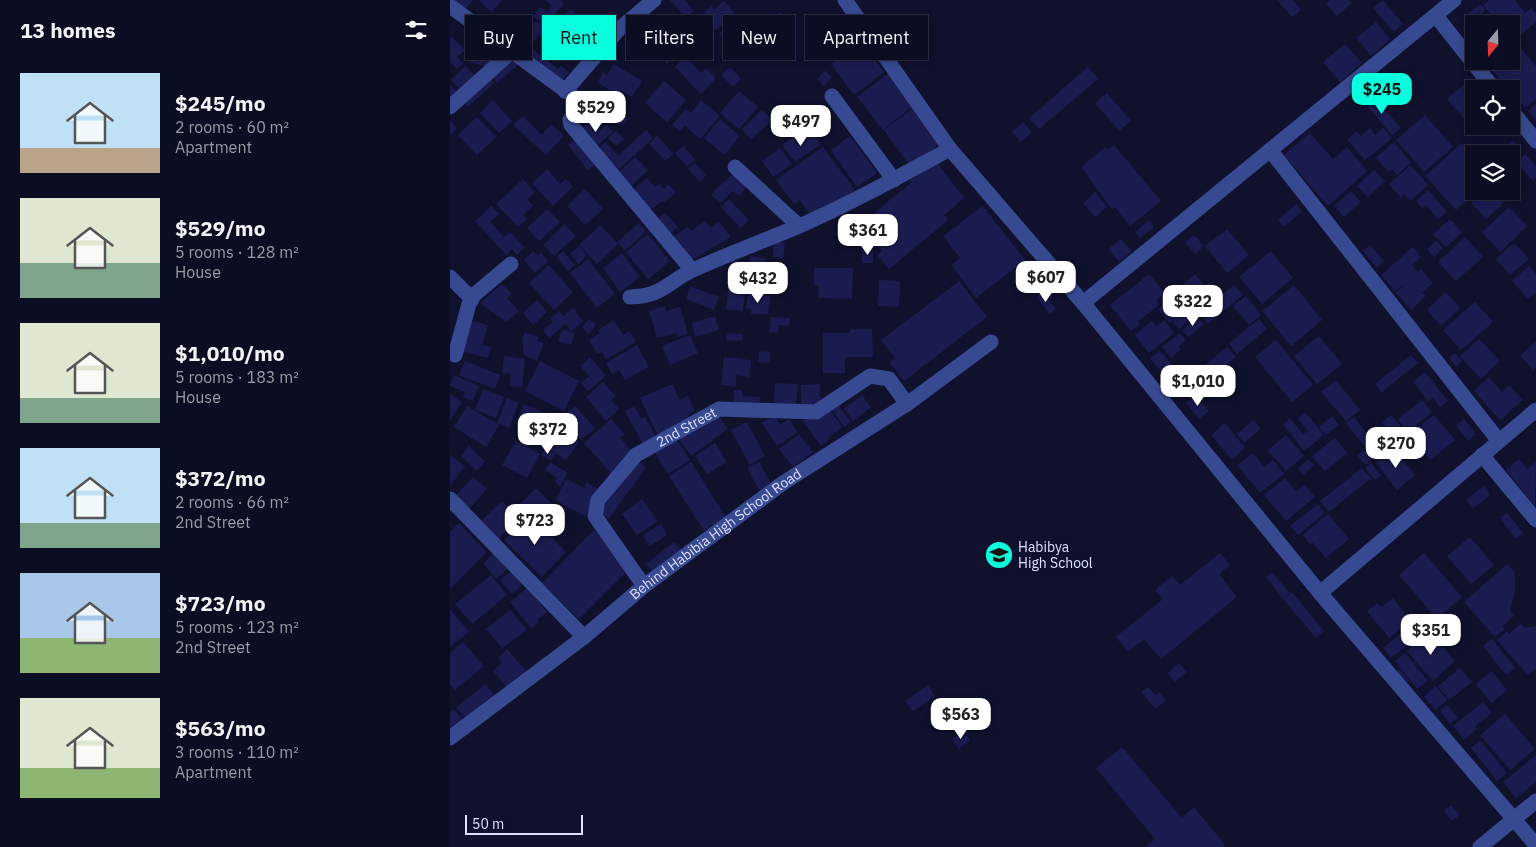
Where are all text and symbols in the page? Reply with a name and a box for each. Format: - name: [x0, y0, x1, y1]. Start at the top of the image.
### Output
- chip: Buy: [465, 15, 532, 60]
- chip: Rent: [542, 15, 616, 60]
- chip: Filters: [626, 15, 713, 60]
- chip: New: [723, 15, 795, 60]
- chip: Apartment: [805, 15, 928, 60]
- north arrow: [1465, 15, 1520, 70]
- map controls: [1465, 15, 1520, 200]
- text: 13 homes: [20, 16, 116, 44]
- icon: filters: [402, 16, 430, 44]
- pin: $245: [1352, 72, 1412, 115]
- text: $245: [1363, 79, 1401, 99]
- button: locate: [1465, 80, 1520, 135]
- text: $245/mo: [175, 89, 266, 117]
- pin: $529: [566, 90, 626, 133]
- icon: home: [60, 93, 120, 153]
- text: $529: [577, 97, 615, 117]
- pin: $497: [771, 104, 831, 147]
- text: $497: [782, 111, 820, 131]
- text: 2 rooms · 60 m²: [175, 117, 289, 137]
- text: Apartment: [175, 137, 252, 157]
- button: layers: [1465, 145, 1520, 200]
- text: $529/mo: [175, 214, 266, 242]
- pin: $361: [838, 214, 898, 256]
- icon: home: [60, 218, 120, 278]
- text: $361: [849, 220, 887, 240]
- text: 5 rooms · 128 m²: [175, 242, 299, 262]
- pin: $607: [1016, 260, 1076, 303]
- text: House: [175, 262, 221, 282]
- pin: $432: [728, 262, 788, 304]
- text: $607: [1027, 267, 1065, 287]
- text: $432: [739, 268, 777, 288]
- pin: $322: [1163, 284, 1223, 327]
- text: $322: [1174, 291, 1212, 311]
- text: $1,010/mo: [175, 339, 285, 367]
- icon: home: [60, 343, 120, 403]
- pin: $1,010: [1157, 364, 1239, 407]
- text: 5 rooms · 183 m²: [175, 367, 299, 387]
- text: $1,010: [1172, 371, 1224, 391]
- text: House: [175, 387, 221, 407]
- street label: 2nd Street: [653, 403, 720, 451]
- pin: $372: [518, 412, 578, 455]
- text: $372: [529, 419, 567, 439]
- pin: $270: [1366, 426, 1426, 469]
- text: $270: [1377, 433, 1415, 453]
- text: $372/mo: [175, 464, 266, 492]
- street label: Behind Habibia High School Road: [626, 465, 805, 603]
- icon: home: [60, 468, 120, 528]
- text: 2 rooms · 66 m²: [175, 492, 289, 512]
- pin: $723: [505, 504, 565, 546]
- text: $723: [516, 510, 554, 530]
- text: 2nd Street: [175, 512, 251, 532]
- place label: Habibya High School: [1018, 538, 1093, 572]
- school or university icon: Habibya High School: [984, 540, 1014, 570]
- text: $723/mo: [175, 589, 266, 617]
- icon: home: [60, 593, 120, 653]
- pin: $351: [1401, 614, 1461, 656]
- text: 5 rooms · 123 m²: [175, 617, 299, 637]
- text: $351: [1412, 620, 1450, 640]
- text: 2nd Street: [175, 637, 251, 657]
- pin: $563: [931, 698, 991, 740]
- text: $563: [942, 704, 980, 724]
- text: $563/mo: [175, 714, 266, 742]
- icon: home: [60, 718, 120, 778]
- text: 3 rooms · 110 m²: [175, 742, 299, 762]
- text: Apartment: [175, 762, 252, 782]
- scale bar: [465, 812, 582, 835]
- text: 50 m: [472, 815, 504, 833]

